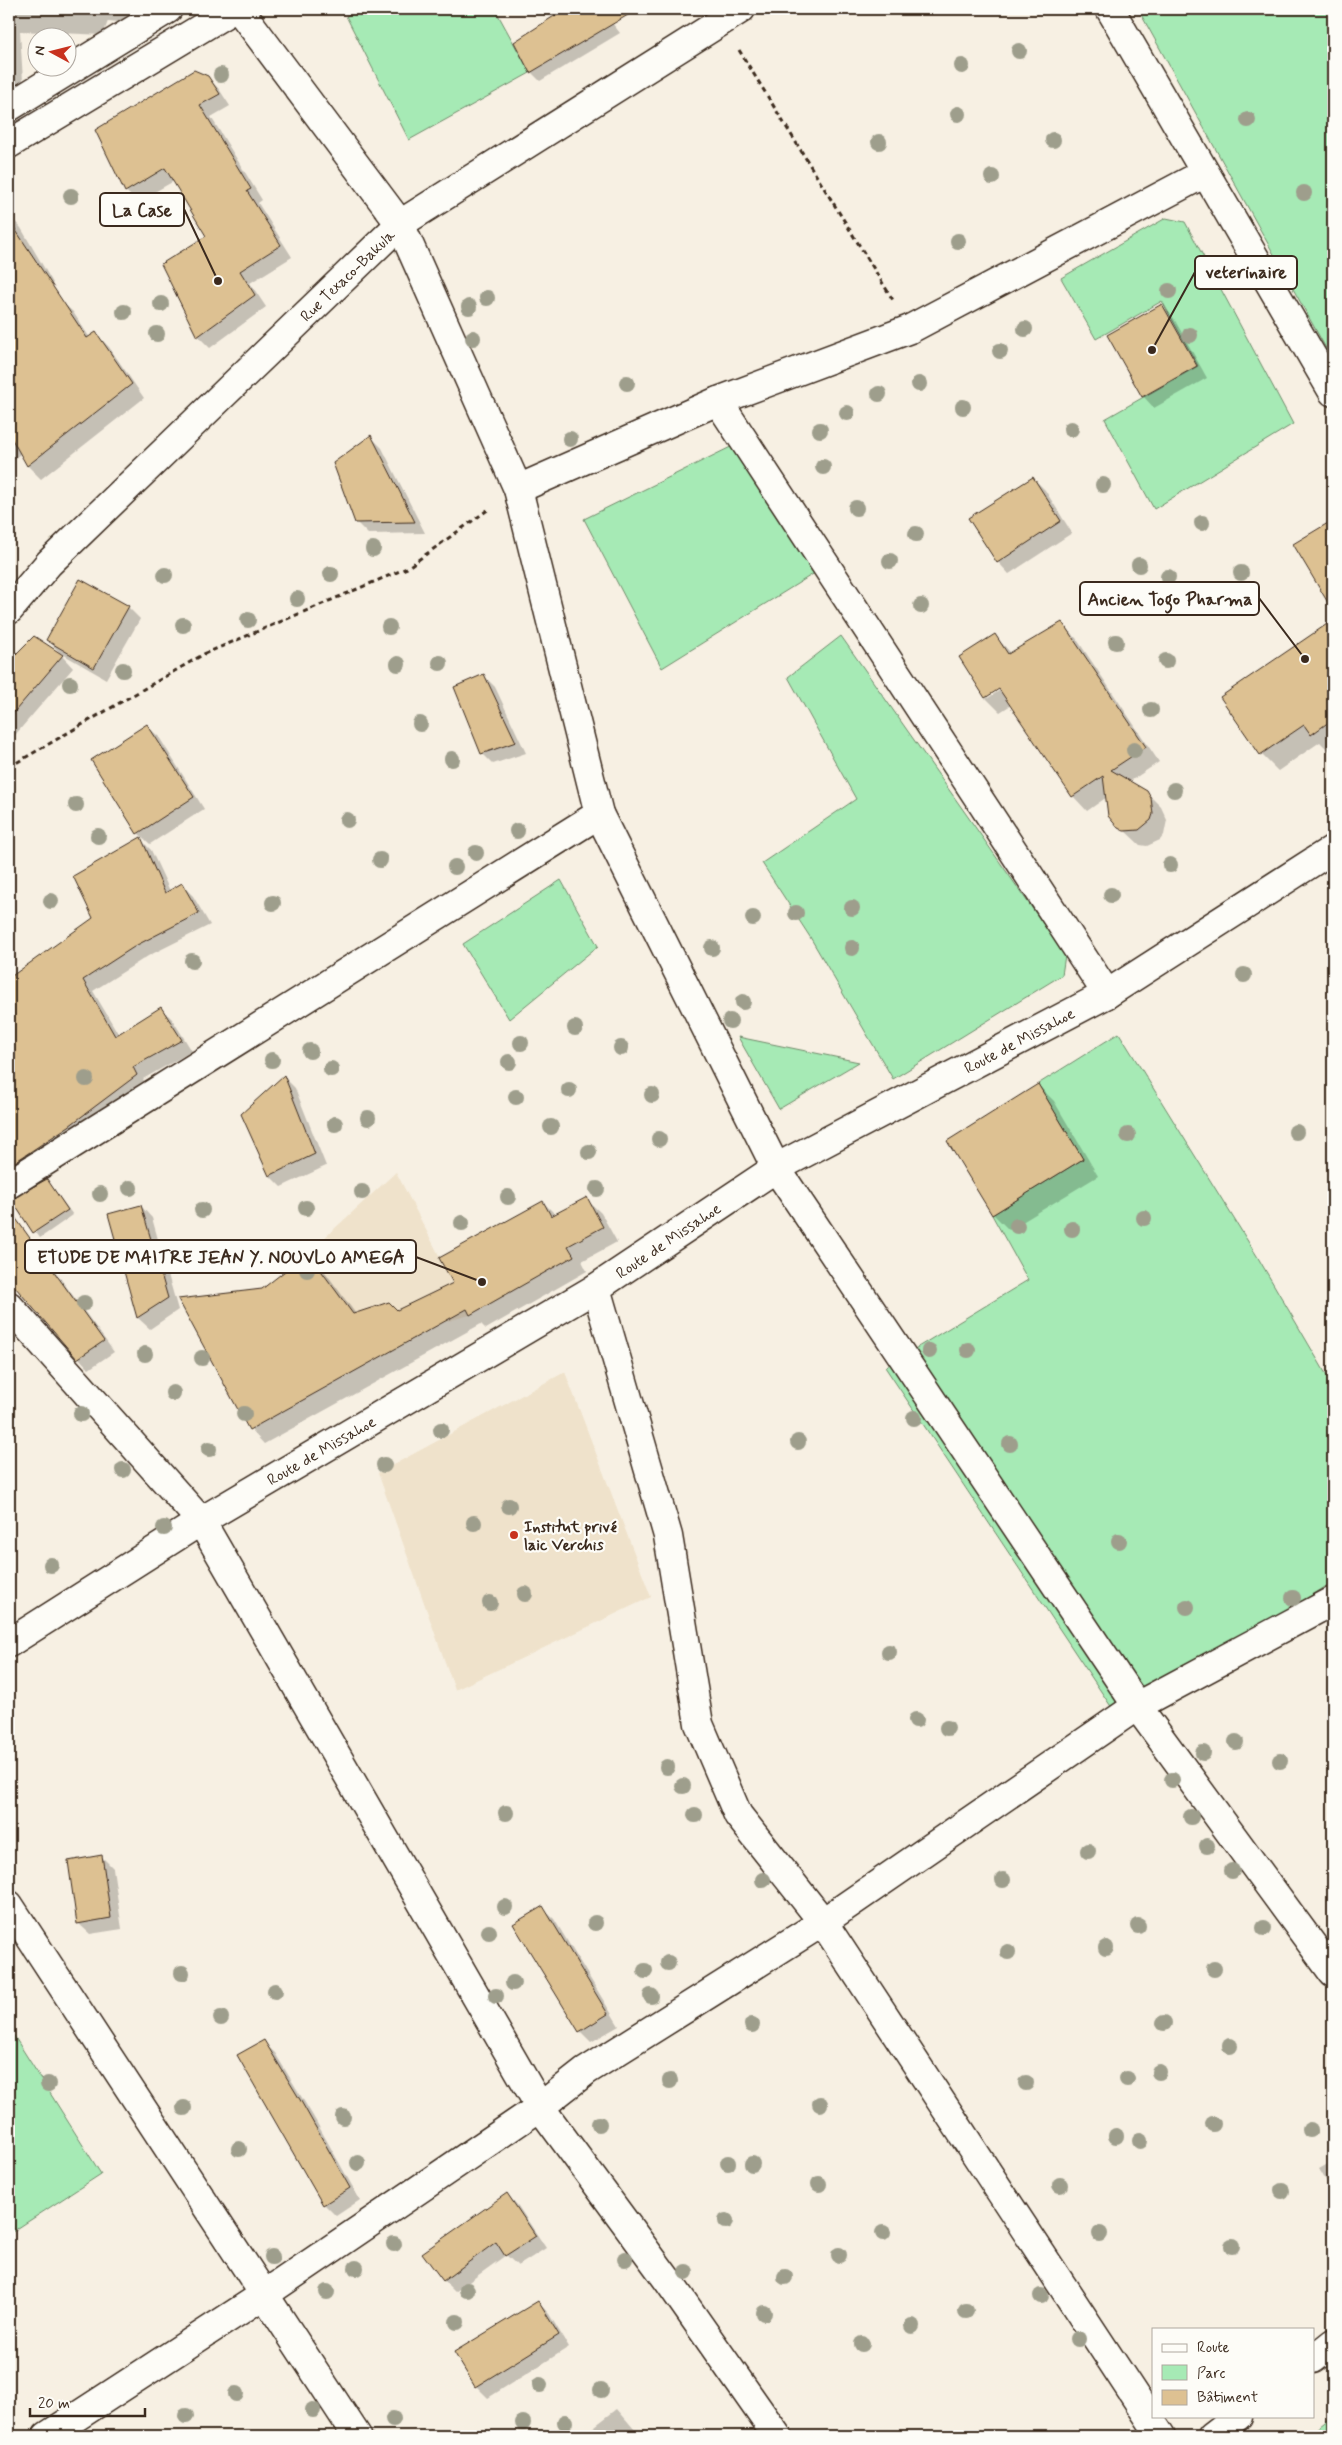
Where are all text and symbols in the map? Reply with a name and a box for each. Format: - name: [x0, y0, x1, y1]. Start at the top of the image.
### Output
- north arrow: [28, 28, 78, 78]
- text: N: [31, 45, 50, 56]
- callout: La Case: [100, 193, 184, 226]
- text: La Case: [112, 199, 173, 223]
- street label: Rue Texaco-Bakula: [296, 225, 400, 327]
- callout: veterinaire: [1195, 256, 1297, 289]
- text: veterinaire: [1205, 261, 1287, 285]
- callout: Ancien Togo Pharma: [1080, 582, 1259, 615]
- text: Ancien Togo Pharma: [1087, 588, 1253, 614]
- street label: Route de Missahoe: [961, 1003, 1079, 1079]
- street label: Route de Missahoe: [612, 1198, 726, 1284]
- callout: ETUDE DE MAITRE JEAN Y. NOUVLO AMEGA: [25, 1240, 416, 1273]
- text: ETUDE DE MAITRE JEAN Y. NOUVLO AMEGA: [37, 1246, 405, 1270]
- street label: Route de Missahoe: [263, 1412, 380, 1491]
- place label: Institut privé laic Verchis: [524, 1517, 618, 1556]
- marker: Institut privé laic Verchis: [508, 1529, 520, 1541]
- legend: [1152, 2328, 1314, 2418]
- text: Route: [1197, 2338, 1230, 2358]
- text: Parc: [1197, 2364, 1225, 2384]
- scale bar: [30, 2385, 145, 2417]
- text: Bâtiment: [1197, 2388, 1258, 2408]
- text: 20 m: [38, 2394, 70, 2414]

